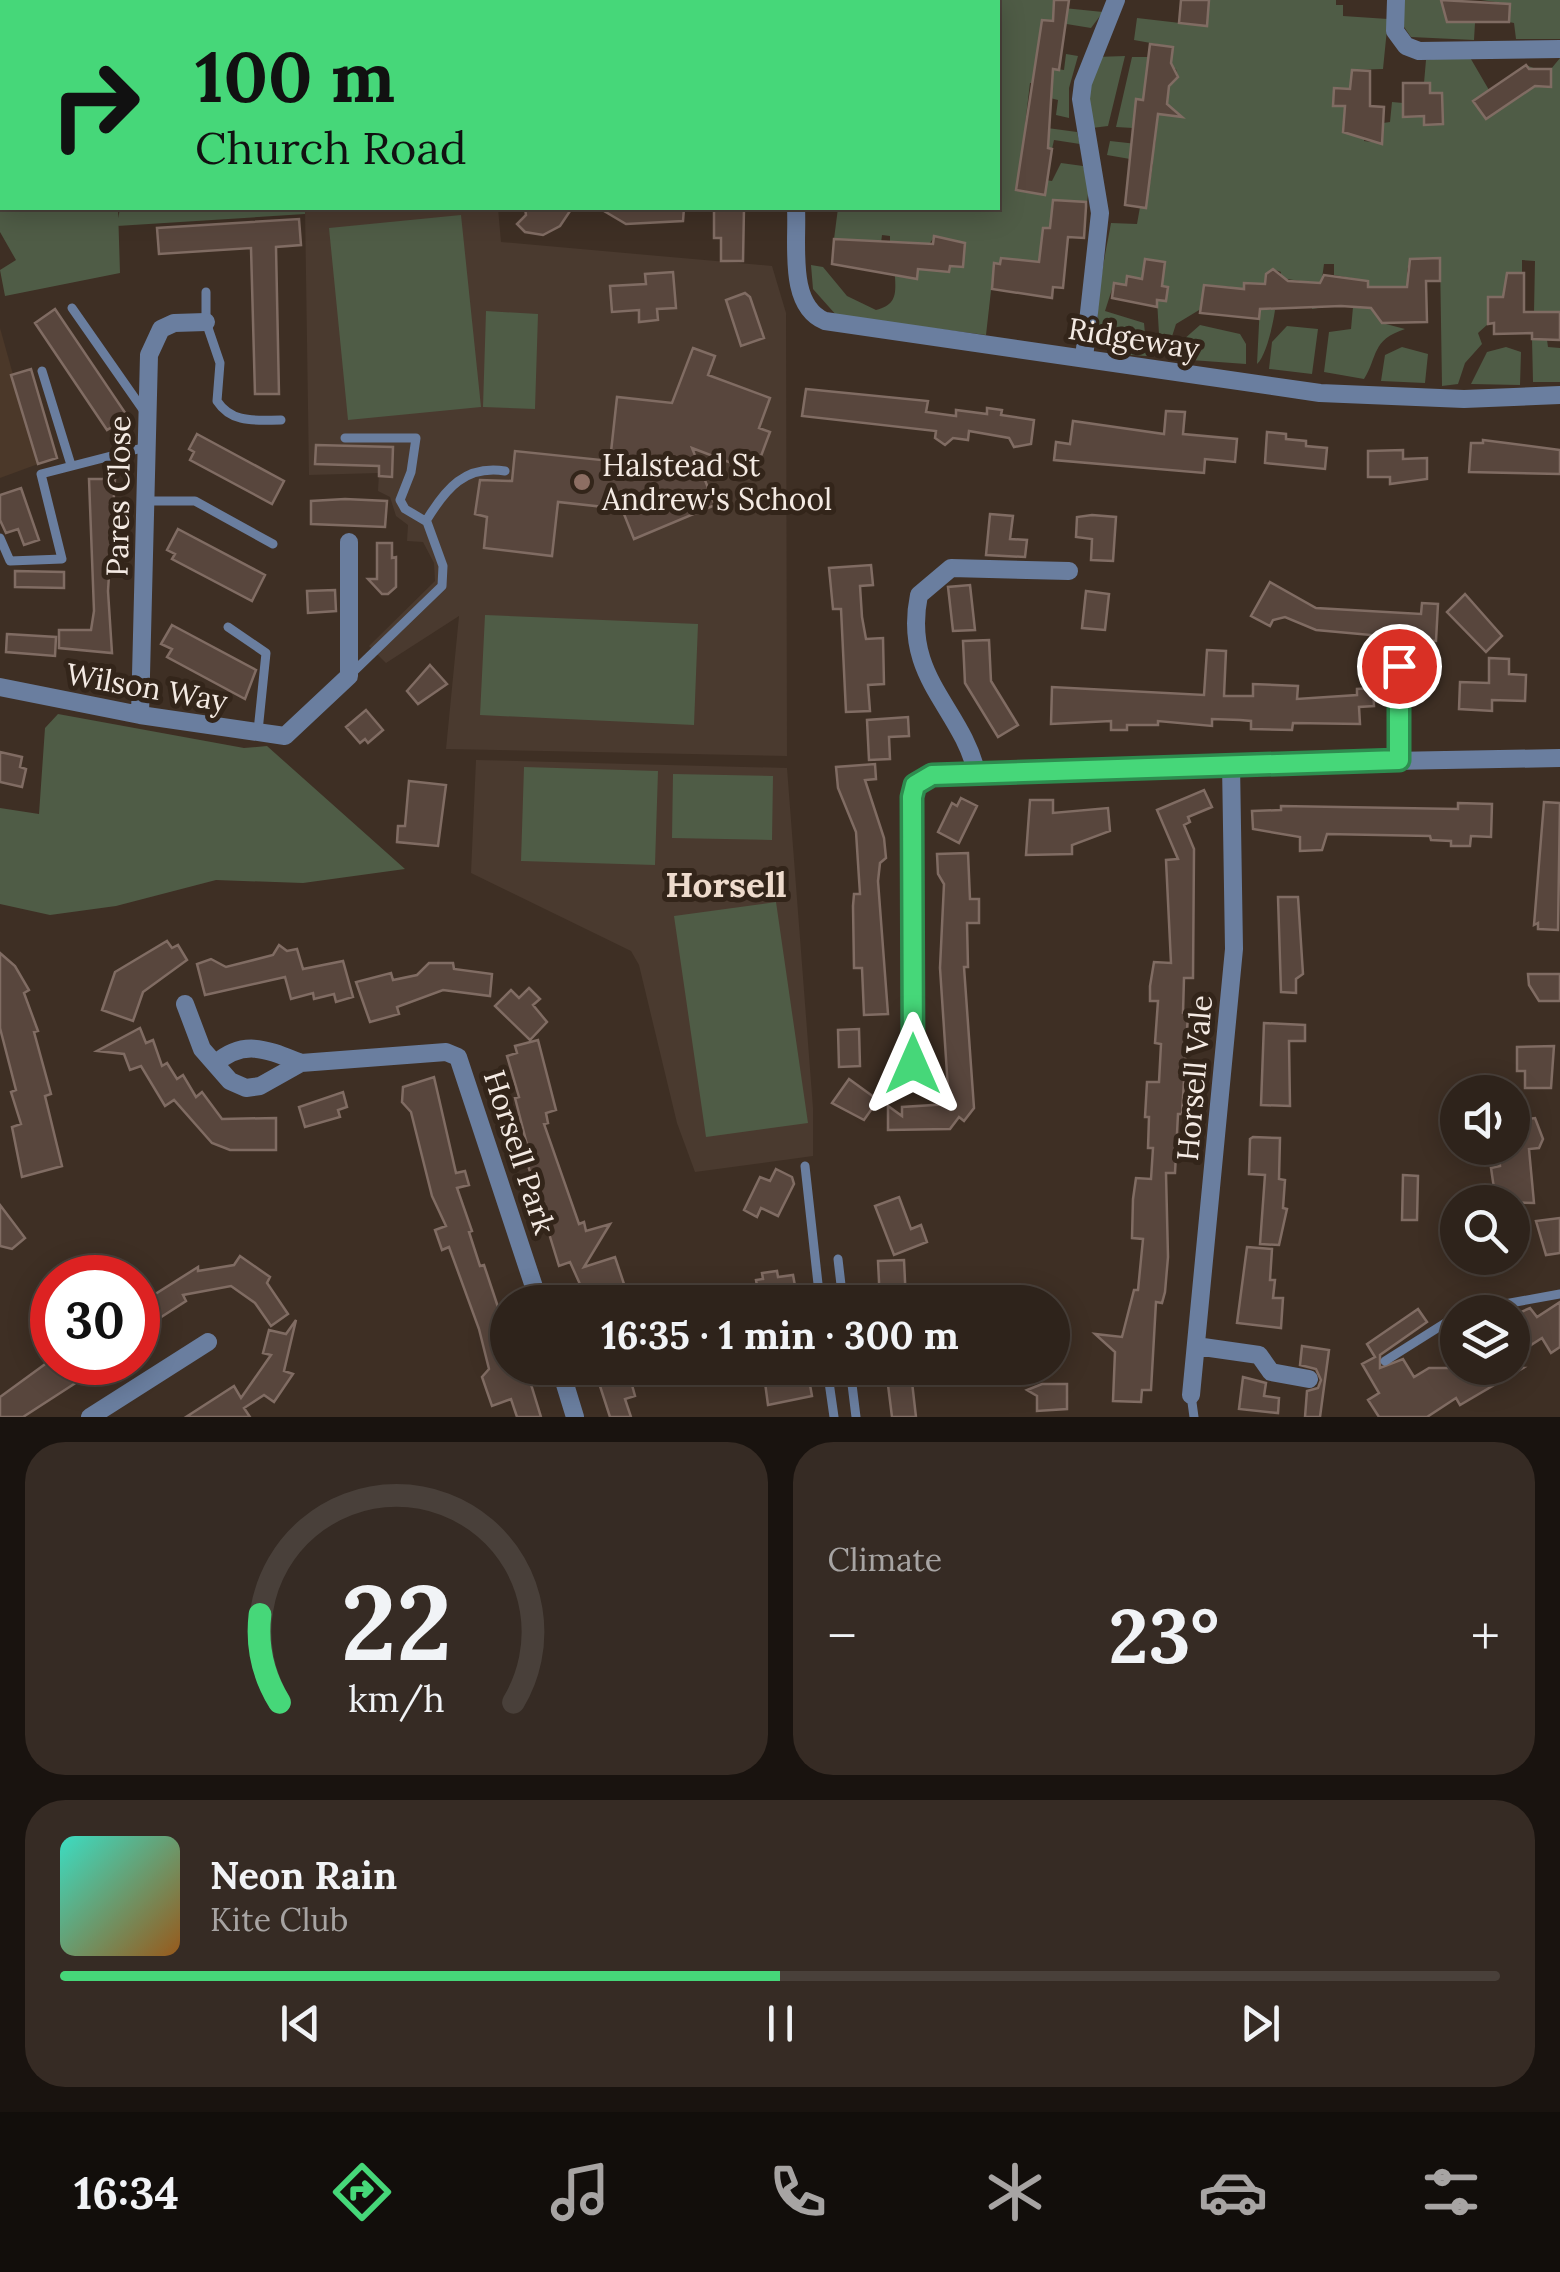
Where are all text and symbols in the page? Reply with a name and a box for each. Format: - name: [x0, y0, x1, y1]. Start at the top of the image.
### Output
- text: 100 m: [195, 32, 395, 121]
- icon: right: [30, 40, 160, 170]
- text: Church Road: [195, 119, 467, 176]
- street label: Ridgeway: [1065, 309, 1203, 368]
- street label: Pares Close: [98, 415, 138, 577]
- place label: Halstead St Andrew's School: [601, 446, 832, 518]
- marker: Halstead St Andrew's School: [571, 471, 593, 493]
- pin: [1357, 624, 1442, 709]
- icon: arrive: [1372, 639, 1427, 694]
- street label: Wilson Way: [63, 654, 231, 721]
- district label: Horsell: [665, 862, 787, 907]
- street label: Horsell Vale: [1168, 993, 1220, 1163]
- position arrow: [861, 1012, 965, 1116]
- street label: Horsell Park: [476, 1065, 564, 1239]
- map controls: [1440, 1075, 1530, 1385]
- button: sound: [1440, 1075, 1530, 1165]
- button: search: [1440, 1185, 1530, 1275]
- speed limit sign: 30: [30, 1255, 160, 1385]
- button: layers: [1440, 1295, 1530, 1385]
- text: 16:35 · 1 min · 300 m: [601, 1311, 959, 1359]
- text: Climate: [828, 1539, 942, 1580]
- text: 22: [341, 1555, 452, 1688]
- text: 23°: [1108, 1588, 1219, 1684]
- text: −: [828, 1601, 857, 1671]
- text: +: [1471, 1601, 1500, 1671]
- text: km/h: [348, 1676, 445, 1722]
- text: Neon Rain: [210, 1851, 397, 1899]
- text: Kite Club: [210, 1899, 348, 1940]
- icon: previous: [273, 1996, 328, 2051]
- icon: pause: [753, 1996, 808, 2051]
- icon: next: [1233, 1996, 1288, 2051]
- icon: directions: [327, 2157, 397, 2227]
- icon: music: [545, 2157, 615, 2227]
- icon: phone: [763, 2157, 833, 2227]
- icon: climate: [980, 2157, 1050, 2227]
- icon: car: [1198, 2157, 1268, 2227]
- icon: filters: [1416, 2157, 1486, 2227]
- text: 16:34: [74, 2164, 179, 2221]

